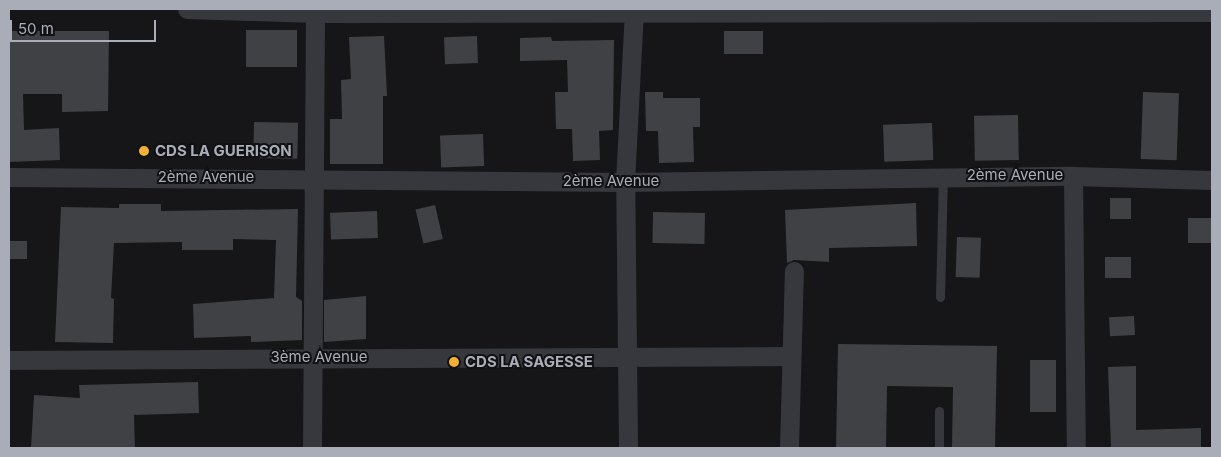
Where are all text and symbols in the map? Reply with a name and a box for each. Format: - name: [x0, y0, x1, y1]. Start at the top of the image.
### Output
- scale bar: [12, 10, 159, 42]
- text: 50 m: [18, 19, 54, 38]
- place label: CDS LA GUERISON: [155, 142, 292, 160]
- marker: CDS LA GUERISON: [137, 144, 151, 158]
- street label: 2ème Avenue: [967, 166, 1063, 184]
- street label: 2ème Avenue: [158, 168, 254, 186]
- street label: 2ème Avenue: [563, 172, 659, 190]
- street label: 3ème Avenue: [271, 348, 367, 366]
- place label: CDS LA SAGESSE: [465, 353, 593, 371]
- marker: CDS LA SAGESSE: [447, 355, 461, 369]

